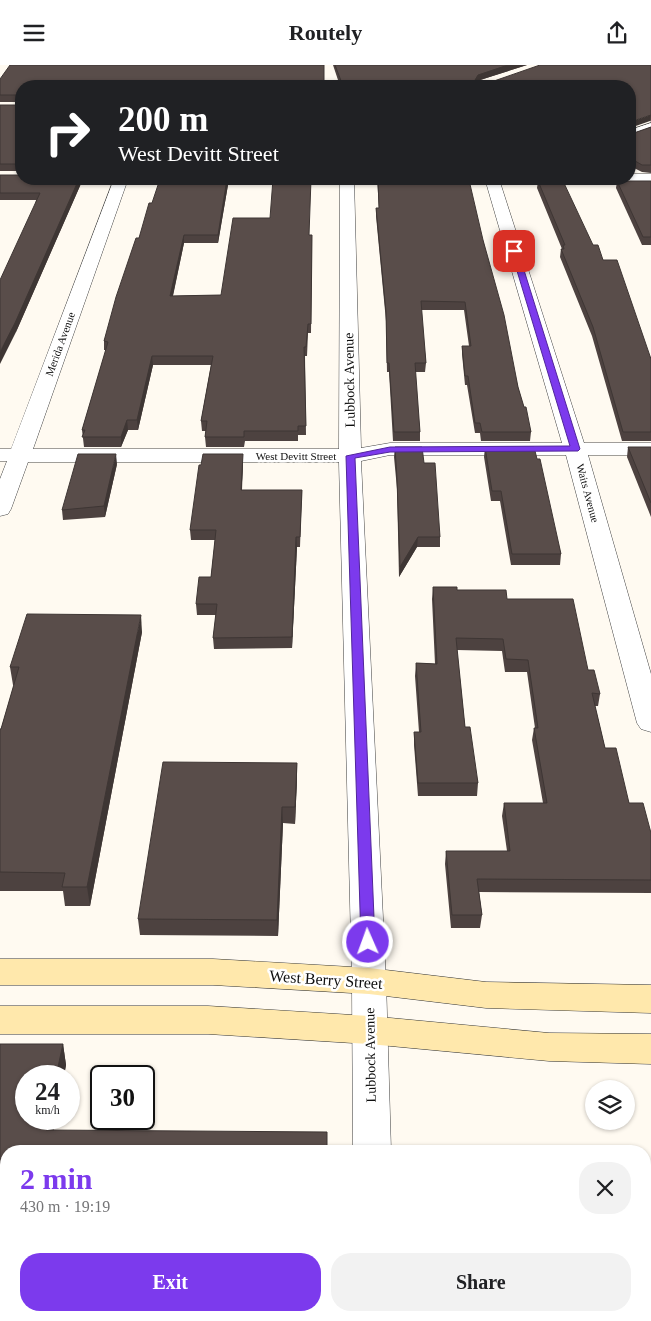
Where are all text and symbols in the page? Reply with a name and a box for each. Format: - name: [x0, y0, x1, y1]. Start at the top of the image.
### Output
- icon: menu: [20, 19, 48, 47]
- icon: share: [603, 19, 631, 47]
- text: Routely: [289, 20, 362, 45]
- icon: right: [35, 100, 100, 165]
- text: 200 m: [118, 100, 208, 139]
- text: West Devitt Street: [118, 141, 279, 166]
- pin: [493, 230, 535, 272]
- icon: arrive: [500, 237, 528, 265]
- street label: Merida Avenue: [43, 310, 77, 378]
- street label: Lubbock Avenue: [341, 332, 358, 428]
- street label: West Devitt Street: [256, 450, 336, 462]
- street label: Waits Avenue: [574, 462, 602, 524]
- position arrow: [341, 915, 393, 967]
- street label: West Berry Street: [269, 967, 384, 993]
- street label: Lubbock Avenue: [362, 1007, 379, 1103]
- speed limit sign: 30: [90, 1065, 155, 1130]
- text: 24: [35, 1078, 60, 1105]
- map controls: [585, 1080, 635, 1130]
- button: layers: [585, 1080, 635, 1130]
- text: km/h: [35, 1103, 60, 1117]
- text: 2 min: [20, 1162, 93, 1195]
- button: close: [579, 1162, 631, 1214]
- text: 430 m · 19:19: [20, 1198, 110, 1215]
- button: Exit: [20, 1253, 321, 1311]
- button: Share: [331, 1253, 631, 1311]

